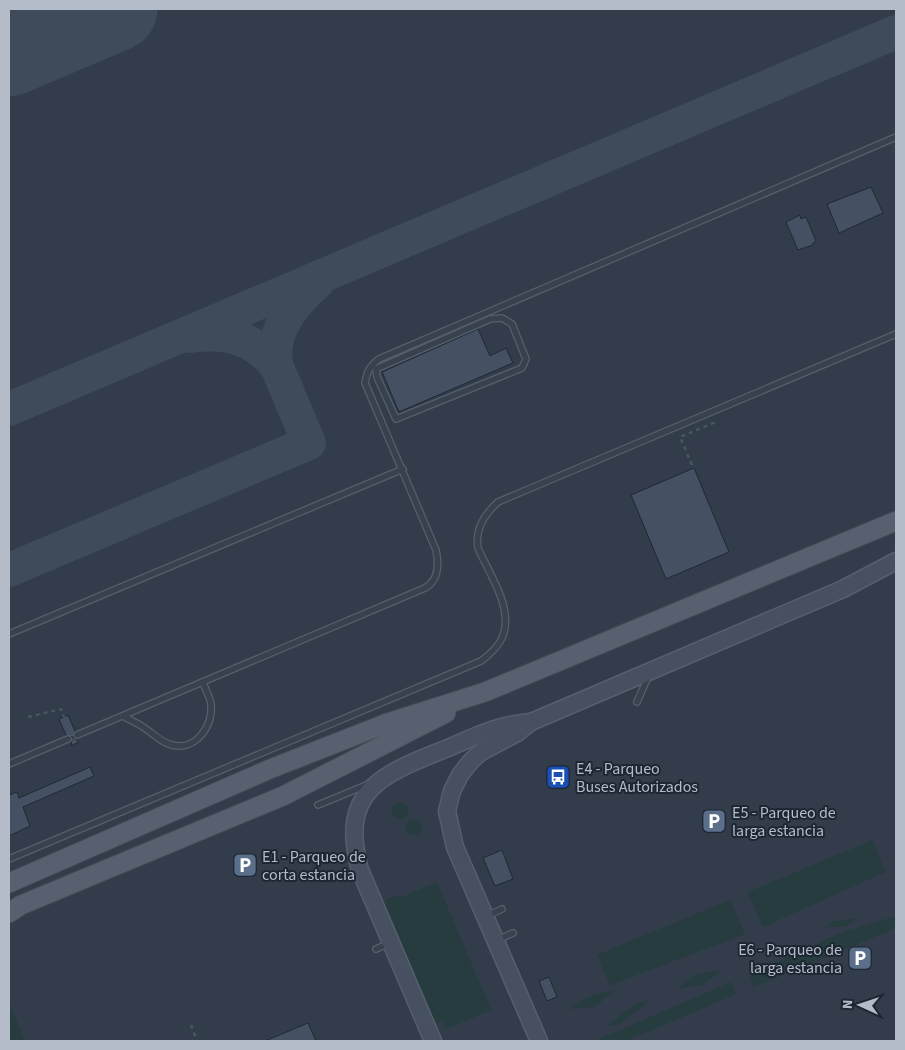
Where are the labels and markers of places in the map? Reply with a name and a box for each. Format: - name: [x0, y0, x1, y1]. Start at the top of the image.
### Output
- place label: E4 - Parqueo Buses Autorizados: [576, 758, 698, 798]
- bus stop icon: E4 - Parqueo Buses Autorizados: [545, 764, 571, 790]
- place label: E5 - Parqueo de larga estancia: [732, 802, 836, 842]
- parking icon: E5 - Parqueo de larga estancia: [701, 808, 727, 834]
- place label: E1 - Parqueo de corta estancia: [262, 846, 366, 886]
- parking icon: E1 - Parqueo de corta estancia: [232, 852, 258, 878]
- place label: E6 - Parqueo de larga estancia: [738, 939, 842, 979]
- parking icon: E6 - Parqueo de larga estancia: [847, 945, 873, 971]

